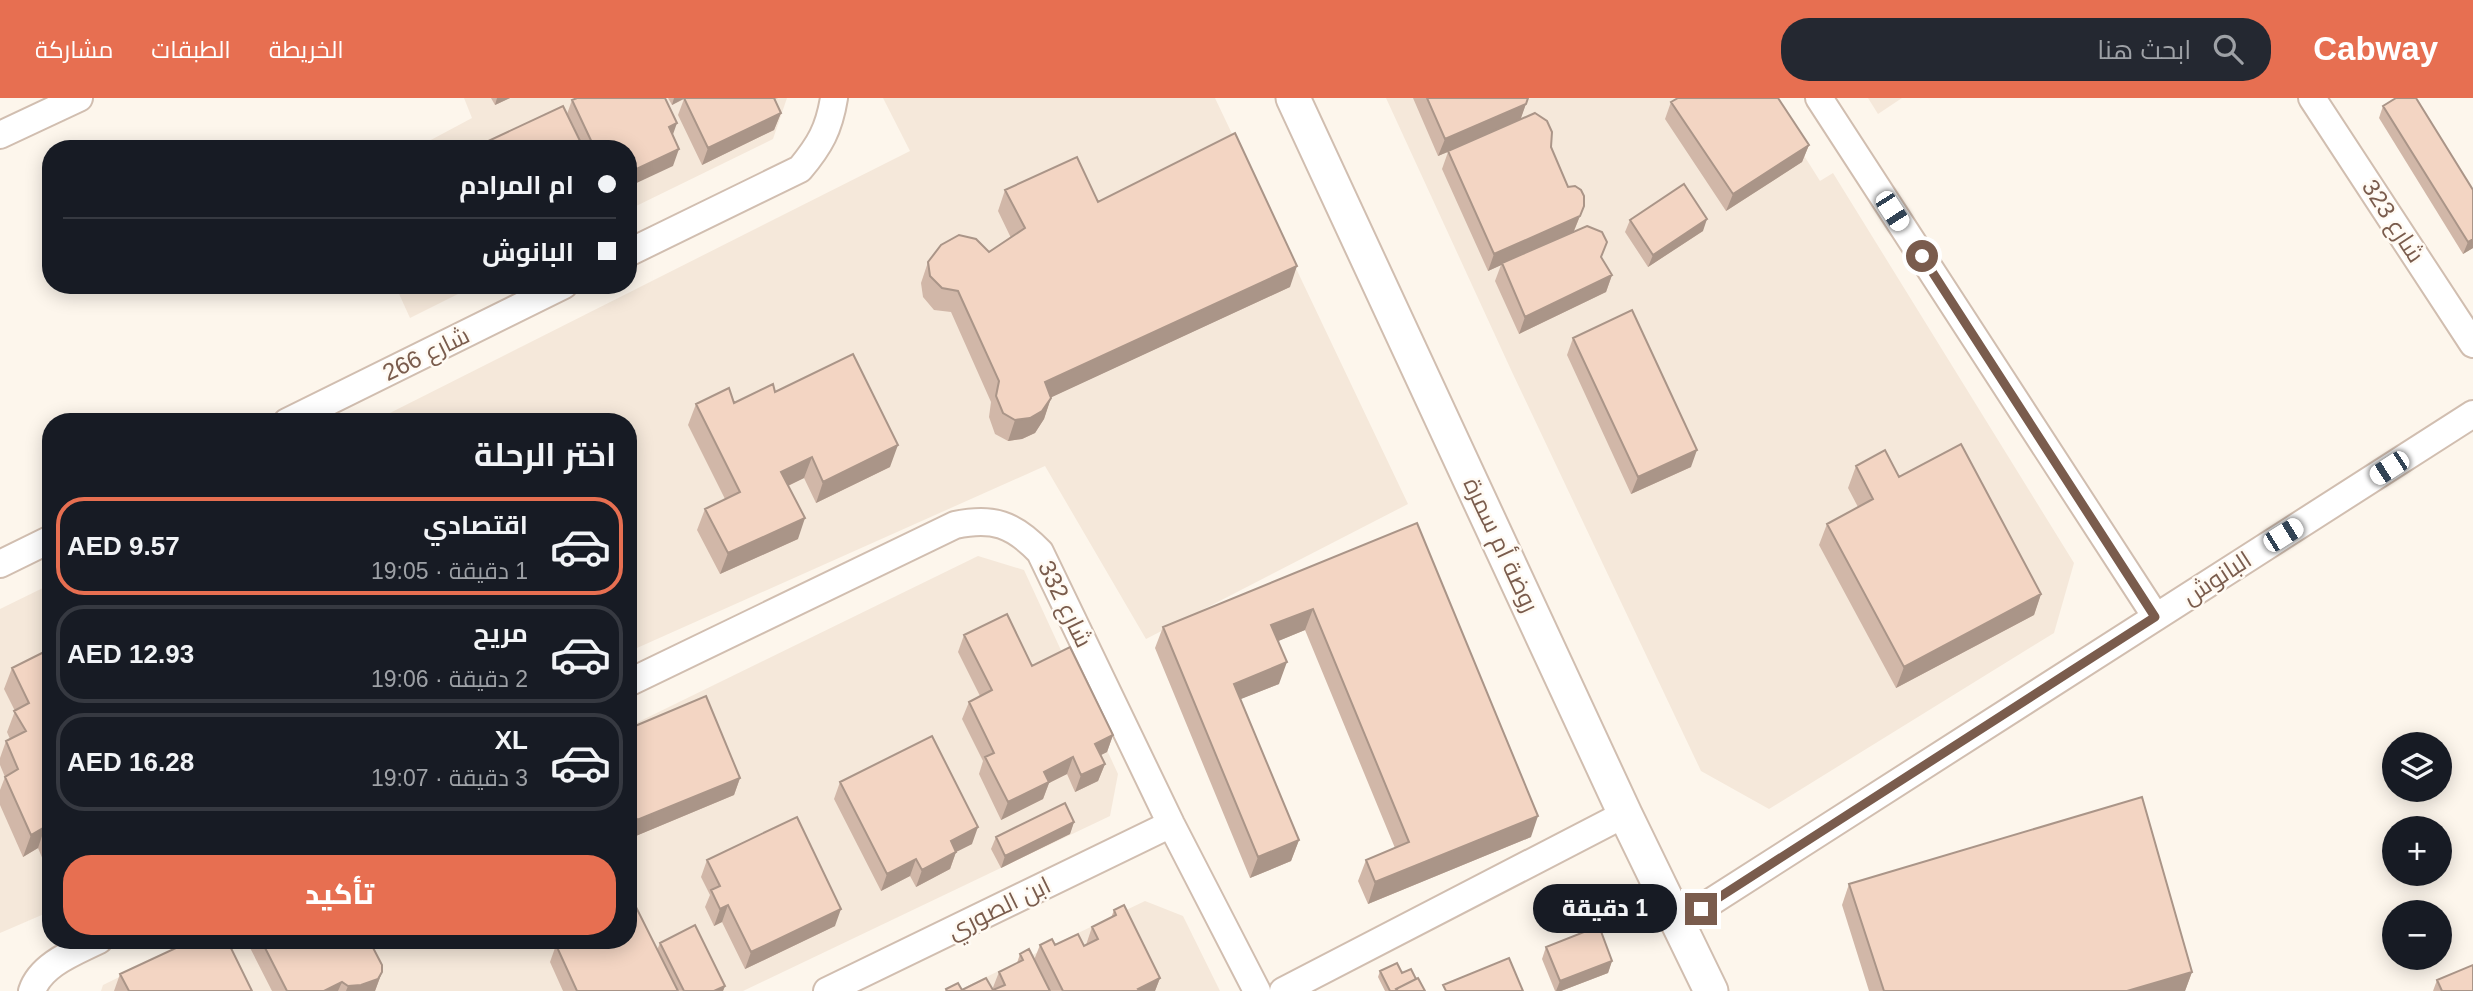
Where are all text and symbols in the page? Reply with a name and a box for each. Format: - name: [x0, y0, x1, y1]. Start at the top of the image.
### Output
- search box: [1781, 18, 2271, 81]
- icon: search: [2209, 30, 2247, 68]
- text: Cabway: [2313, 30, 2438, 67]
- text: ابحث هنا: [2097, 35, 2191, 65]
- text: مشاركة: [35, 36, 113, 63]
- text: الطبقات: [151, 36, 231, 63]
- text: الخريطة: [269, 36, 344, 63]
- text: ام المرادم: [459, 170, 574, 200]
- street label: شارع 323: [2354, 174, 2430, 269]
- car: [1872, 188, 1913, 234]
- text: البانوش: [482, 237, 574, 267]
- route start: [1906, 240, 1938, 272]
- street label: شارع 266: [378, 321, 475, 389]
- text: اختر الرحلة: [474, 437, 616, 473]
- car: [2366, 448, 2413, 488]
- street label: روضة أم سمرة: [1456, 473, 1546, 617]
- text: اقتصادي: [423, 510, 528, 540]
- icon: car: [549, 515, 612, 578]
- car: [2260, 515, 2307, 555]
- text: AED 9.57: [67, 531, 180, 561]
- street label: البانوش: [2177, 545, 2257, 611]
- street label: شارع 332: [1030, 556, 1098, 653]
- text: 1 دقيقة · 19:05: [371, 558, 528, 584]
- text: مريح: [473, 618, 528, 648]
- icon: car: [549, 623, 612, 686]
- text: AED 12.93: [67, 639, 194, 669]
- text: 2 دقيقة · 19:06: [371, 666, 528, 692]
- text: XL: [495, 725, 528, 755]
- icon: car: [549, 731, 612, 794]
- map controls: [2382, 732, 2452, 970]
- button: layers: [2382, 732, 2452, 802]
- text: AED 16.28: [67, 747, 194, 777]
- text: 3 دقيقة · 19:07: [371, 765, 528, 791]
- button: +: [2382, 816, 2452, 886]
- button: تأكيد: [63, 855, 616, 935]
- street label: ابن الصوري: [943, 871, 1057, 949]
- callout: 1 دقيقة: [1533, 884, 1676, 934]
- route end: [1685, 893, 1717, 925]
- text: 1 دقيقة: [1562, 895, 1648, 921]
- button: −: [2382, 900, 2452, 970]

